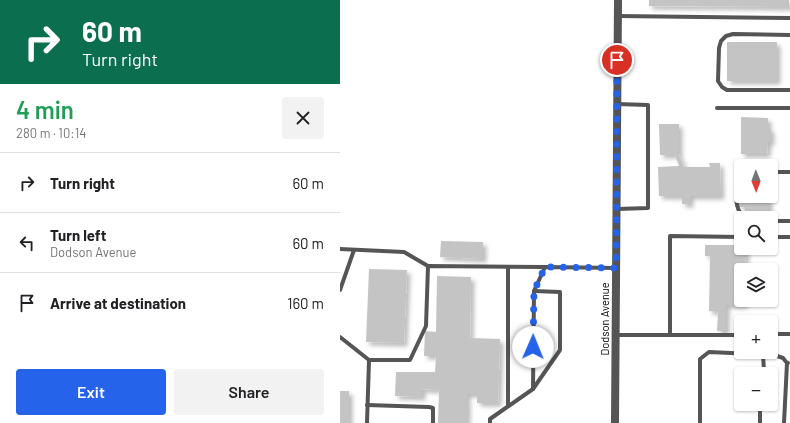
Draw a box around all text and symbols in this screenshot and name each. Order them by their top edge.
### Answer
text: 60 m [82,14,142,48]
icon: right [16,16,68,68]
pin [600,43,634,77]
text: Turn right [82,48,158,70]
icon: arrive [606,49,628,71]
text: 4 min [16,95,74,124]
button: close [282,97,324,139]
text: 280 m · 10:14 [16,125,86,141]
north arrow [734,159,778,203]
map controls [734,159,778,411]
icon: right [16,172,38,194]
text: Turn right [50,174,115,192]
text: 60 m [292,174,324,192]
button: search [734,211,778,255]
text: Turn left [50,226,106,244]
icon: left [16,232,38,254]
text: 60 m [292,234,324,252]
text: Dodson Avenue [50,244,136,260]
button: layers [734,263,778,307]
street label: Dodson Avenue [598,282,611,356]
icon: arrive [16,292,38,314]
text: Arrive at destination [50,294,186,312]
text: 160 m [287,294,324,312]
button: + [734,315,778,359]
position arrow [512,326,554,368]
button: − [734,367,778,411]
button: Exit [16,369,166,415]
button: Share [174,369,324,415]

